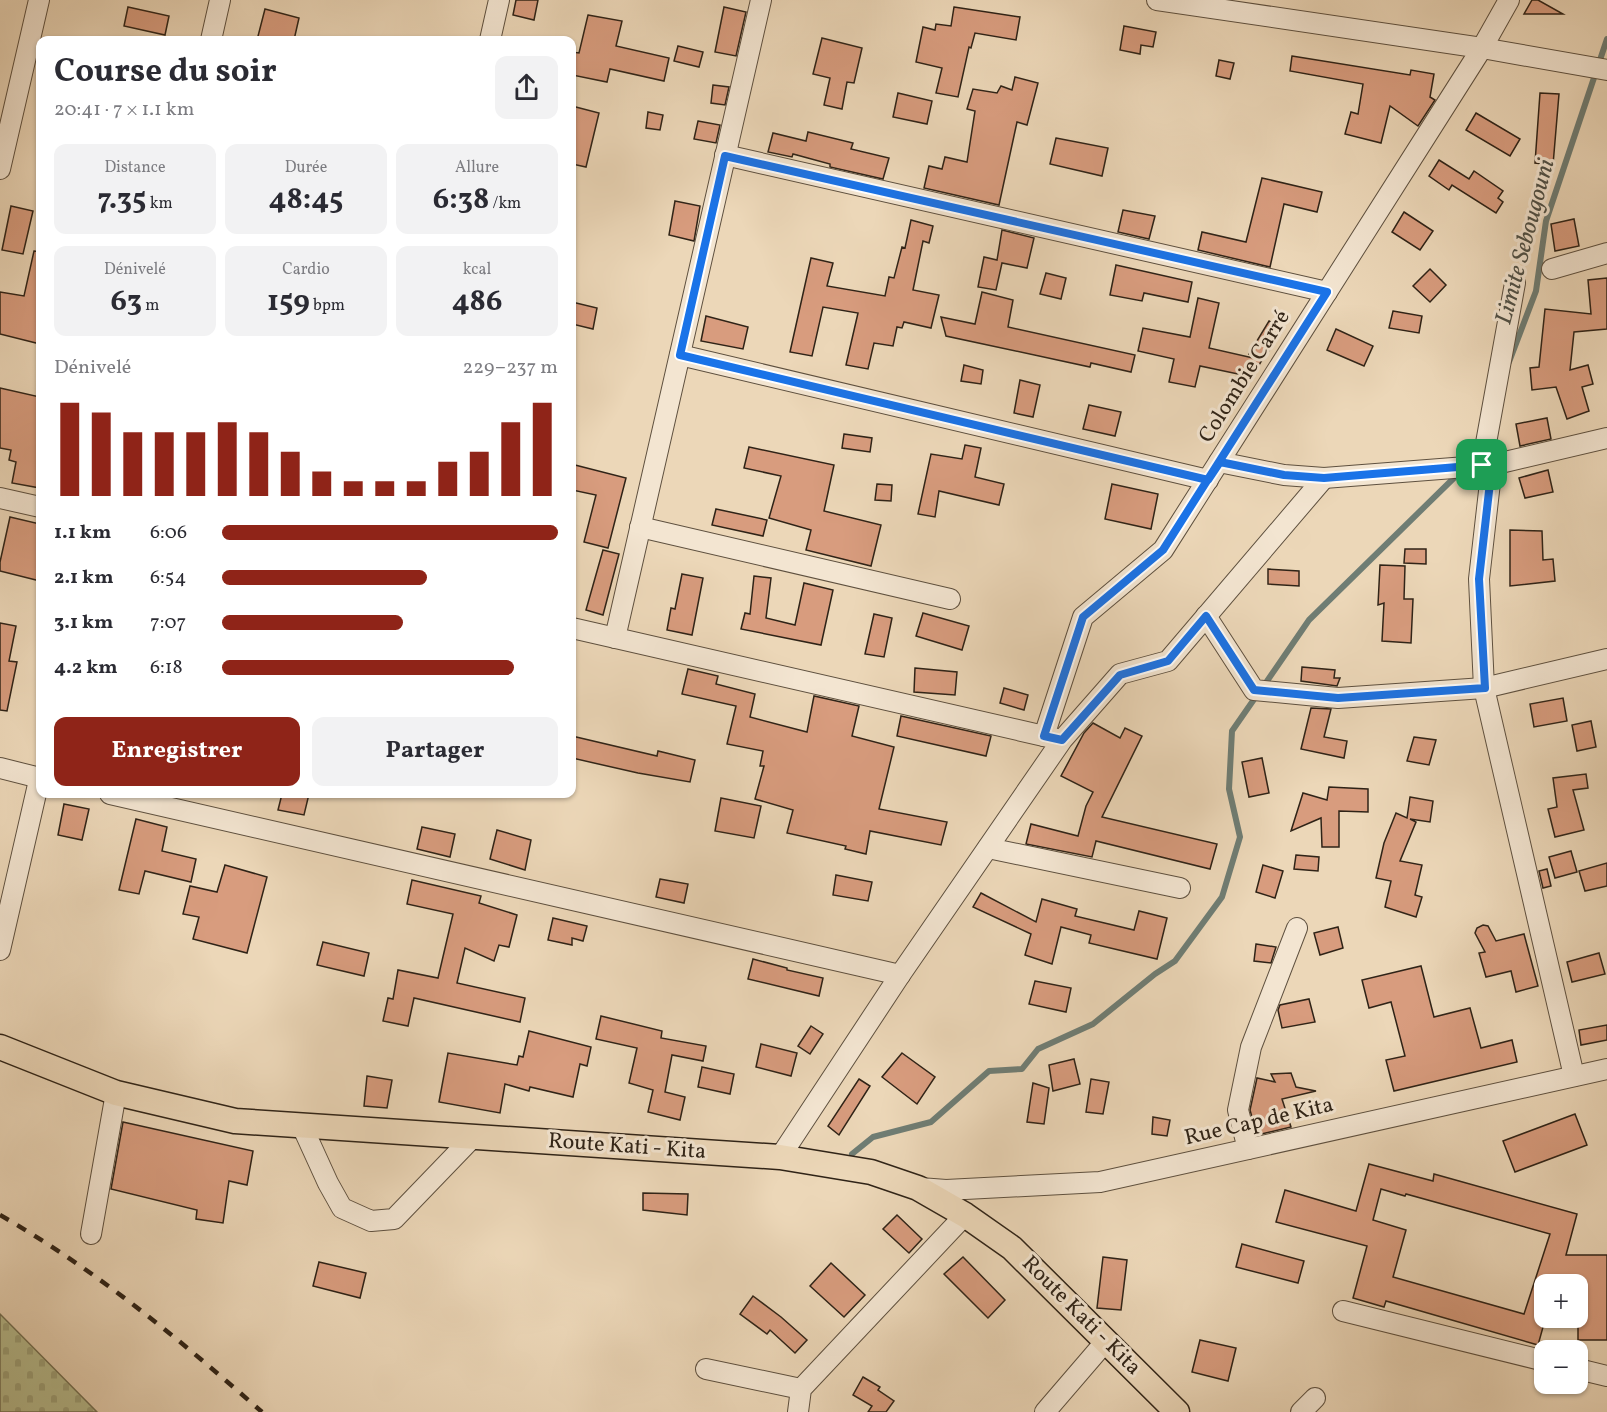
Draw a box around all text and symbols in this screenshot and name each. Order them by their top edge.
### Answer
text: Course du soir [54,50,277,96]
button: share [495,56,558,119]
text: 20:41 · 7 × 1.1 km [54,96,194,124]
water label: Limite Sebougouni [1488,155,1565,328]
text: Distance [104,157,166,179]
text: Durée [285,157,327,179]
text: Allure [455,157,499,179]
text: 7.35 [97,179,146,221]
text: 48:45 [269,179,343,221]
text: 6:38 [433,179,489,221]
text: km [146,193,173,215]
text: /km [489,193,521,215]
text: Dénivelé [104,259,166,281]
text: Cardio [282,259,330,281]
text: kcal [463,259,491,281]
text: 63 [111,281,142,323]
text: 159 [267,281,310,323]
text: 486 [452,281,502,323]
text: m [142,295,159,317]
text: bpm [310,295,345,317]
street label: Colombie Carré [1192,305,1298,449]
text: Dénivelé [54,354,131,382]
text: 229–237 m [463,354,558,382]
pin [1456,439,1507,490]
icon: arrive [1465,448,1498,481]
text: 1.1 km [54,519,111,547]
text: 6:06 [150,519,187,547]
text: 2.1 km [54,564,114,592]
text: 6:54 [150,564,186,592]
text: 3.1 km [54,609,113,637]
text: 7:07 [150,609,186,637]
text: 4.2 km [54,654,118,682]
text: 6:18 [150,654,183,682]
button: Enregistrer [54,717,300,786]
button: Partager [312,717,558,786]
street label: Rue Cap de Kita [1181,1090,1337,1154]
street label: Route Kati - Kita [547,1126,707,1168]
street label: Route Kati - Kita [1014,1249,1148,1383]
map controls [1534,1274,1588,1394]
button: + [1534,1274,1588,1328]
button: − [1534,1340,1588,1394]

